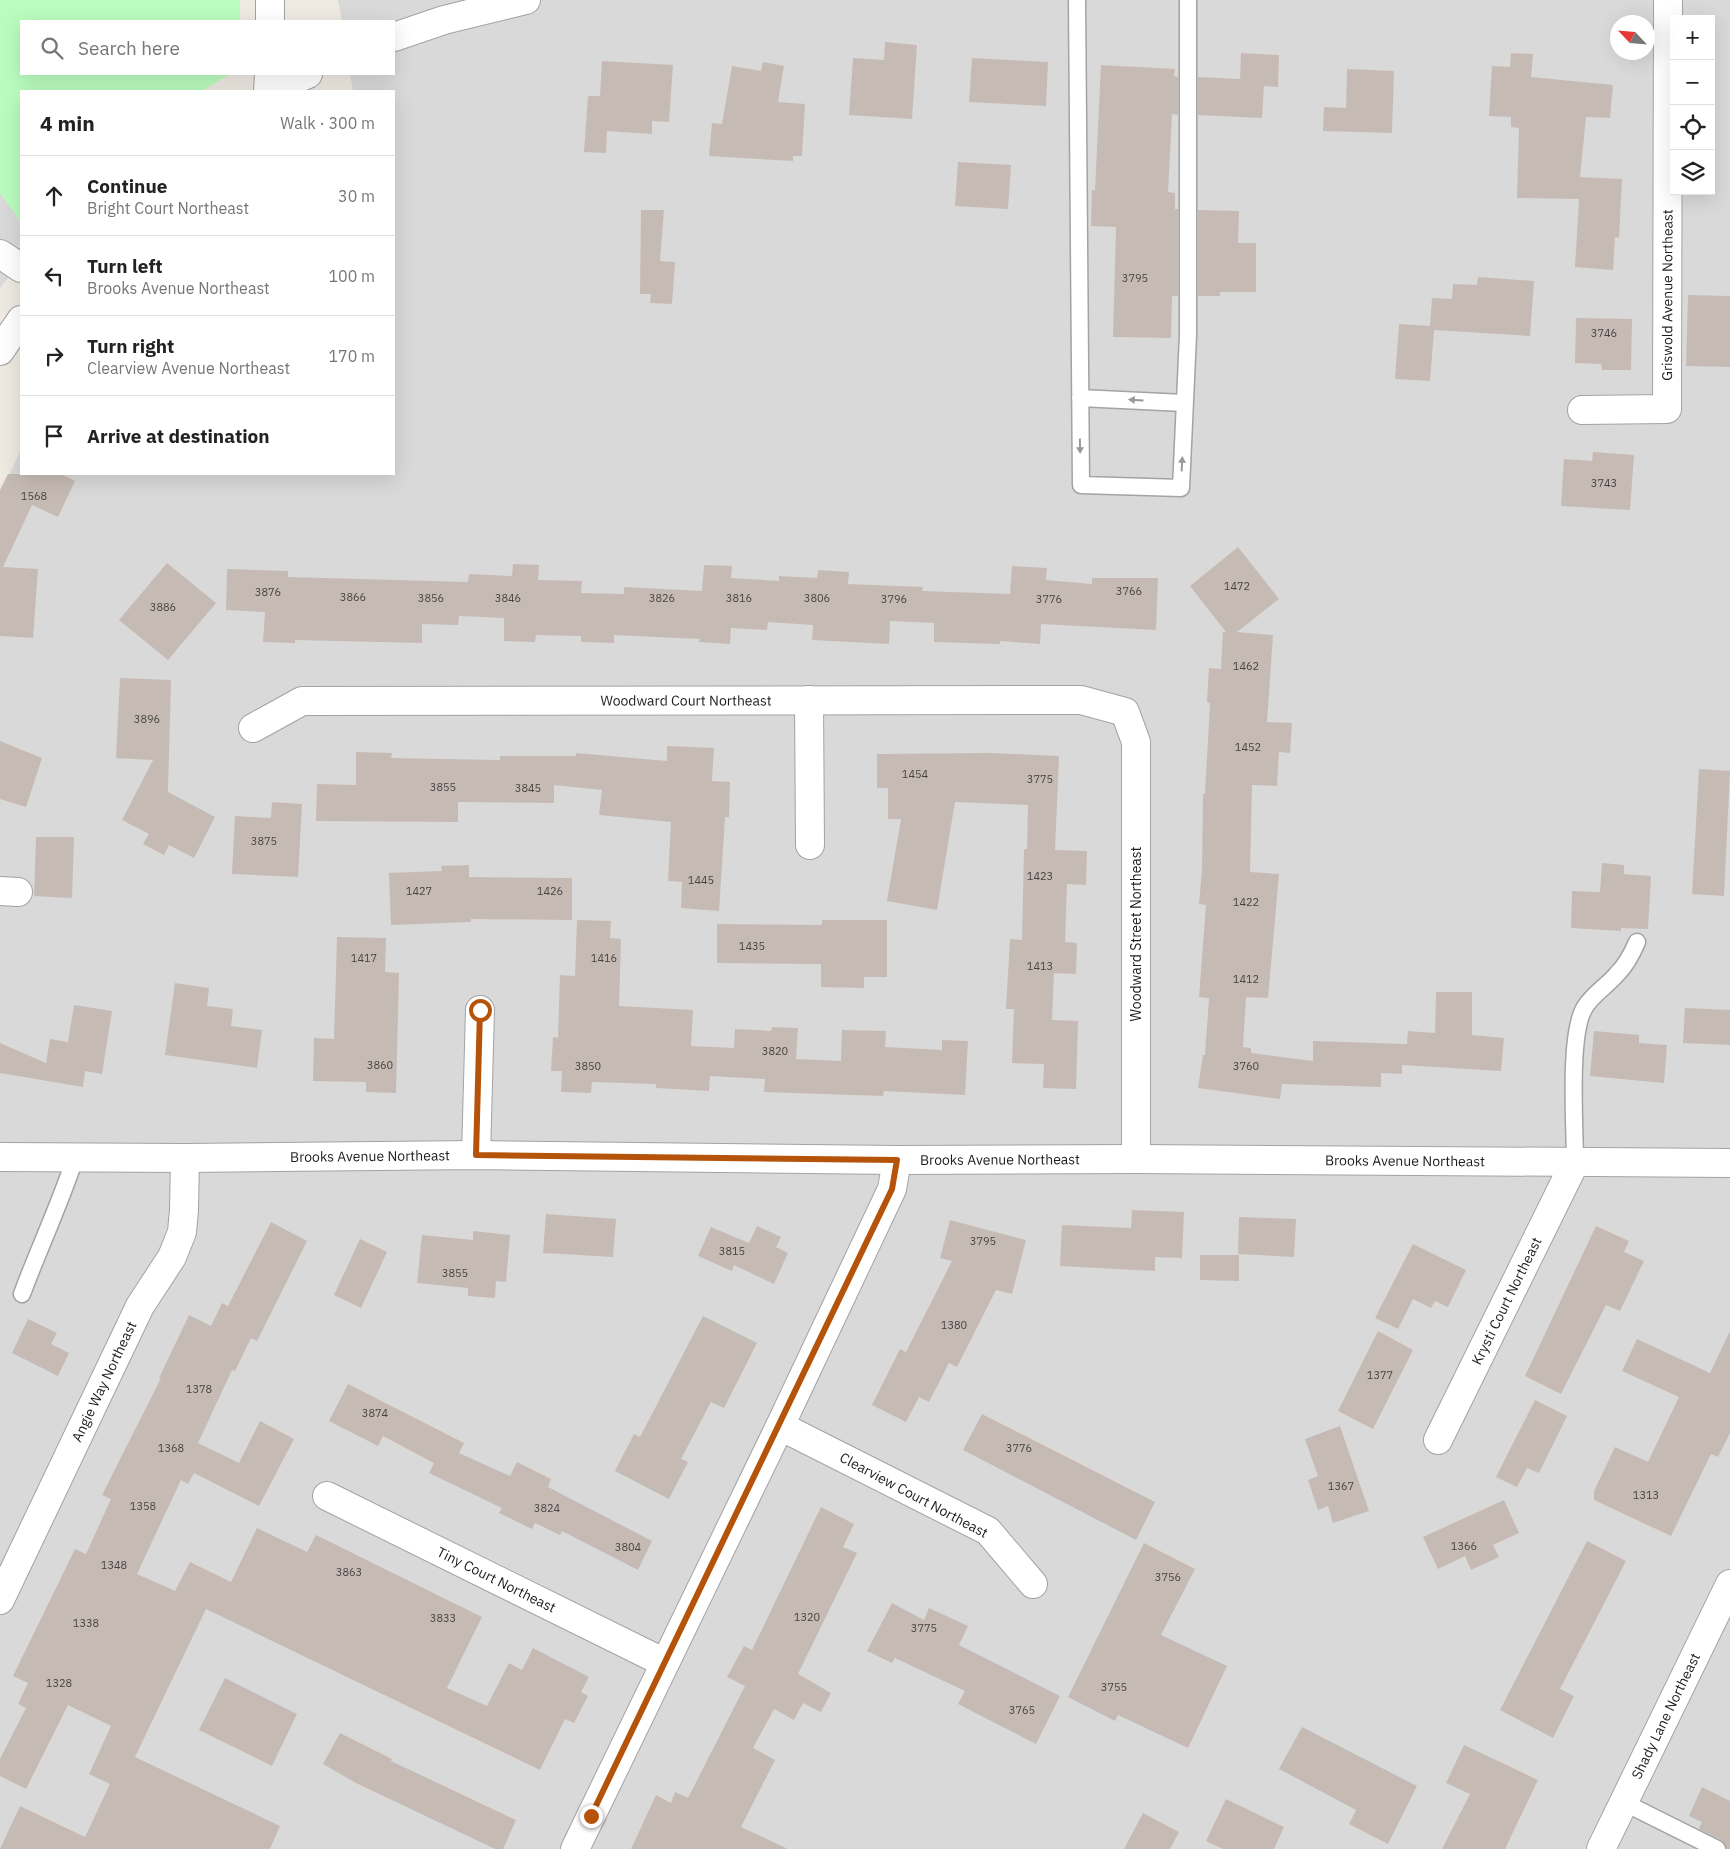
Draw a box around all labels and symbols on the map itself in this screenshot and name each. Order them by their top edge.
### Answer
north arrow [1610,15,1655,60]
street label: Griswold Avenue Northeast [1658,209,1676,381]
house number: 3795 [1122,271,1148,285]
house number: 3746 [1591,326,1617,340]
one-way arrow [1128,396,1144,404]
one-way arrow [1077,439,1085,455]
one-way arrow [1178,455,1186,471]
house number: 3743 [1591,476,1617,490]
house number: 1568 [21,489,47,503]
house number: 1472 [1224,579,1250,593]
house number: 3766 [1116,584,1142,598]
house number: 3876 [255,585,281,599]
house number: 3866 [340,590,366,604]
house number: 3856 [418,591,444,605]
house number: 3846 [495,591,521,605]
house number: 3826 [649,591,675,605]
house number: 3816 [726,591,752,605]
house number: 3806 [804,591,830,605]
house number: 3796 [881,592,907,606]
house number: 3776 [1036,592,1062,606]
house number: 3886 [150,600,176,614]
house number: 1462 [1233,659,1259,673]
street label: Woodward Court Northeast [600,691,772,710]
house number: 3896 [134,712,160,726]
house number: 1452 [1235,740,1261,754]
house number: 1454 [902,767,929,781]
house number: 3775 [1027,772,1053,786]
house number: 3855 [430,780,456,794]
house number: 3845 [515,781,541,795]
house number: 3875 [251,834,277,848]
street label: Woodward Street Northeast [1127,846,1145,1021]
house number: 1423 [1027,869,1053,883]
house number: 1445 [688,873,714,887]
house number: 1427 [406,884,432,898]
house number: 1426 [537,884,563,898]
house number: 1422 [1233,895,1259,909]
house number: 1435 [739,939,765,953]
house number: 1417 [351,951,377,965]
house number: 1416 [591,951,617,965]
house number: 1413 [1027,959,1053,973]
house number: 1412 [1233,972,1259,986]
route start [469,999,492,1022]
house number: 3820 [762,1044,788,1058]
house number: 3860 [367,1058,393,1072]
house number: 3850 [575,1059,601,1073]
house number: 3760 [1233,1059,1259,1073]
street label: Brooks Avenue Northeast [290,1146,450,1166]
street label: Brooks Avenue Northeast [920,1150,1080,1169]
street label: Brooks Avenue Northeast [1325,1151,1485,1170]
house number: 3795 [970,1234,996,1248]
street label: Krysti Court Northeast [1467,1234,1546,1368]
house number: 3815 [719,1244,745,1258]
house number: 3855 [442,1266,468,1280]
street label: Angie Way Northeast [68,1318,140,1445]
house number: 1380 [941,1318,967,1332]
house number: 1377 [1367,1368,1393,1382]
house number: 1378 [186,1382,212,1396]
house number: 3874 [362,1406,389,1420]
house number: 1368 [158,1441,184,1455]
house number: 3776 [1006,1441,1032,1455]
street label: Clearview Court Northeast [837,1448,991,1542]
house number: 1367 [1328,1479,1354,1493]
house number: 1313 [1633,1488,1659,1502]
house number: 1358 [130,1499,156,1513]
house number: 3824 [534,1501,561,1515]
house number: 1366 [1451,1539,1477,1553]
house number: 3804 [615,1540,642,1554]
street label: Tiny Court Northeast [434,1543,559,1617]
house number: 1348 [101,1558,127,1572]
house number: 3863 [336,1565,362,1579]
house number: 3756 [1155,1570,1181,1584]
house number: 1320 [794,1610,820,1624]
house number: 3833 [430,1611,456,1625]
house number: 1338 [73,1616,99,1630]
house number: 3775 [911,1621,937,1635]
street label: Shady Lane Northeast [1627,1650,1704,1782]
house number: 1328 [46,1676,72,1690]
house number: 3755 [1101,1680,1127,1694]
house number: 3765 [1009,1703,1035,1717]
route end [580,1805,603,1828]

